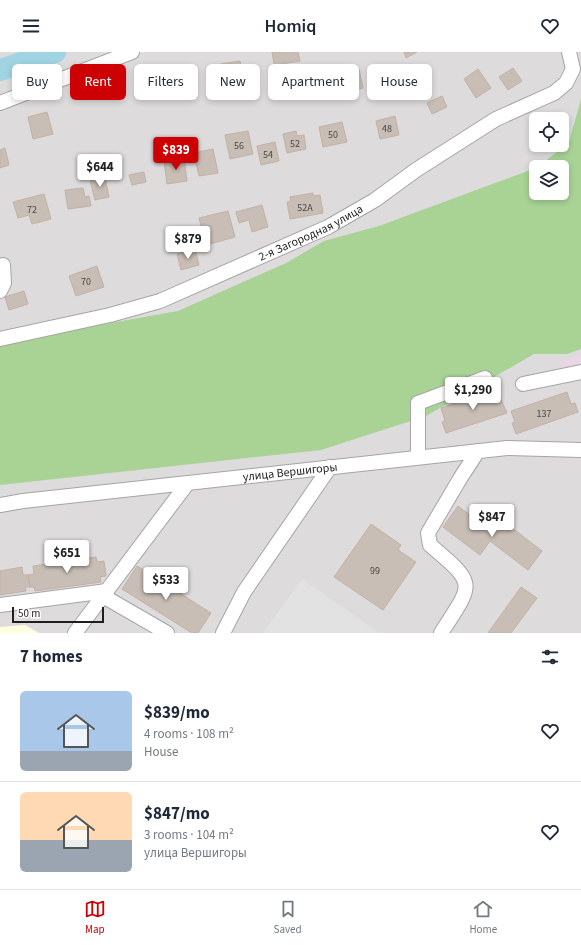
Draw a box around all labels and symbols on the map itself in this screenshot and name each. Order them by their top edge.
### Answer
house number: 48 [382,122,392,136]
house number: 50 [328,128,338,142]
pin: $839 [152,137,200,171]
house number: 52 [290,137,300,151]
house number: 56 [234,139,244,153]
house number: 54 [263,148,273,162]
pin: $644 [76,154,124,188]
street label: 2-я Загородная улица [256,201,366,266]
house number: 52А [297,201,313,215]
house number: 72 [27,203,37,217]
pin: $879 [164,226,212,260]
house number: 70 [81,275,91,289]
pin: $1,290 [440,377,506,411]
house number: 137 [537,407,551,421]
street label: улица Вершигоры [242,459,338,486]
pin: $847 [468,504,516,538]
pin: $651 [43,540,91,574]
house number: 99 [370,564,380,578]
pin: $533 [142,567,190,601]
scale bar [12,605,104,624]

